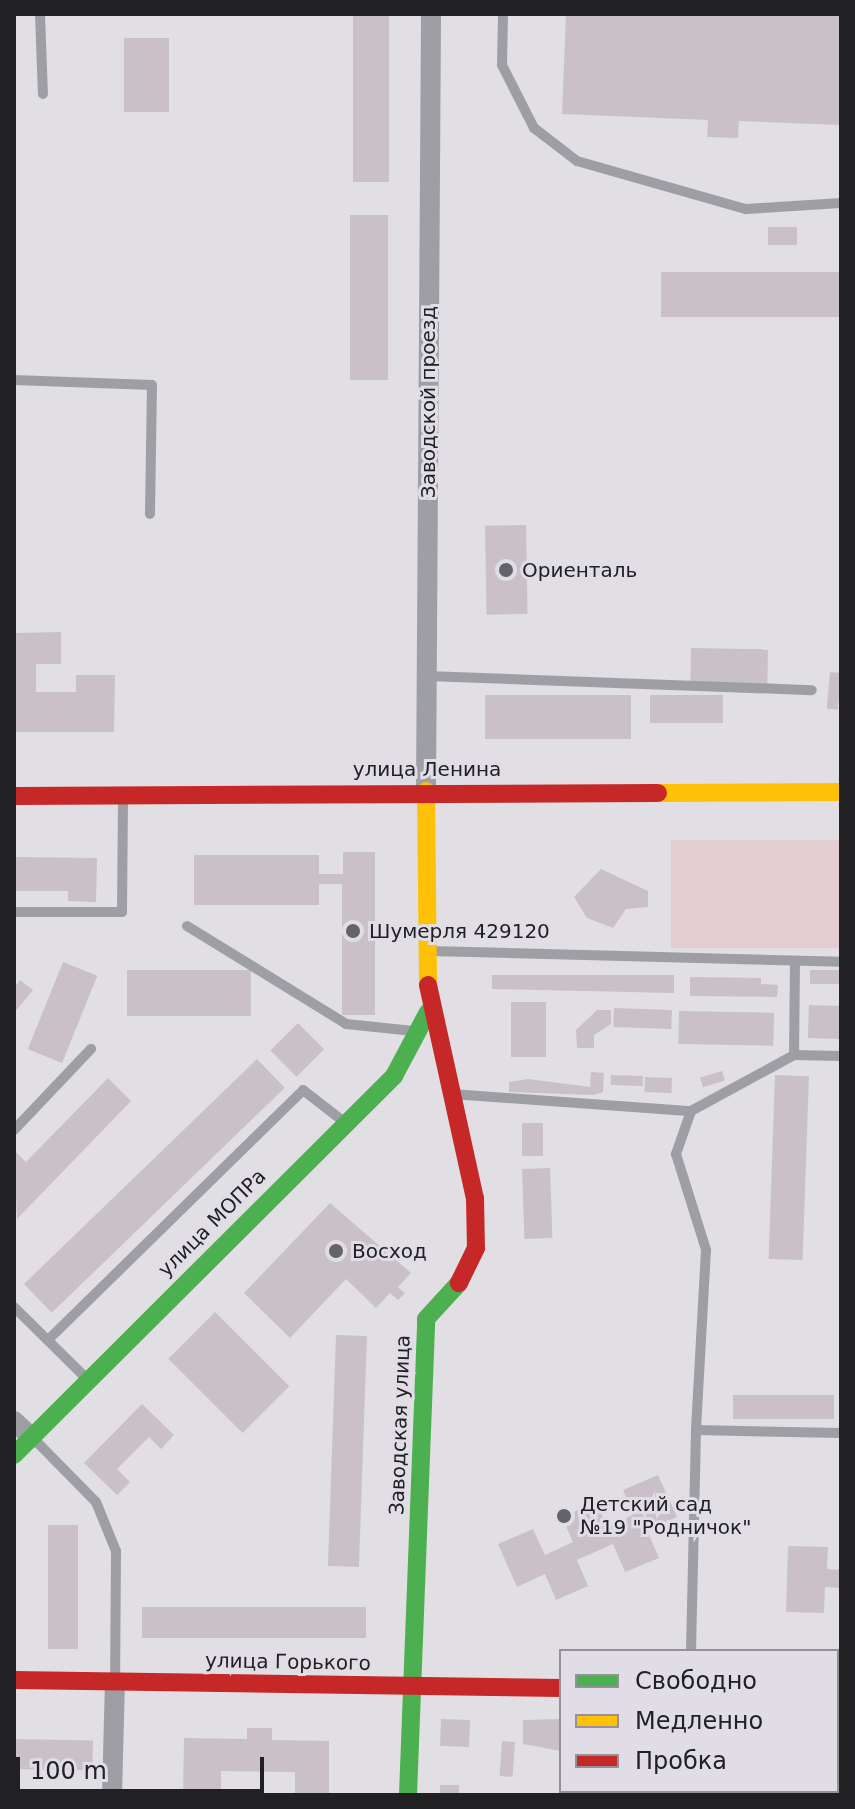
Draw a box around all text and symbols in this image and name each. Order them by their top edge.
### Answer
street label: Заводской проезд [416,306,440,498]
place label: Ориенталь [522,558,637,582]
marker: Ориенталь [497,561,515,579]
street label: улица Ленина [353,757,501,781]
place label: Шумерля 429120 [369,919,550,943]
marker: Шумерля 429120 [344,922,362,940]
street label: улица МОПРа [153,1164,271,1282]
place label: Восход [352,1239,427,1263]
marker: Восход [327,1242,345,1260]
street label: Заводская улица [385,1335,415,1515]
place label: Детский сад №19 "Родничок" [580,1492,751,1539]
marker: Детский сад №19 "Родничок" [555,1507,573,1525]
street label: улица Горького [205,1649,371,1675]
legend [559,1649,839,1793]
text: Свободно [635,1667,757,1695]
text: Медленно [635,1707,763,1735]
scale bar [20,1741,268,1791]
text: Пробка [635,1747,727,1775]
text: 100 m [30,1757,107,1785]

